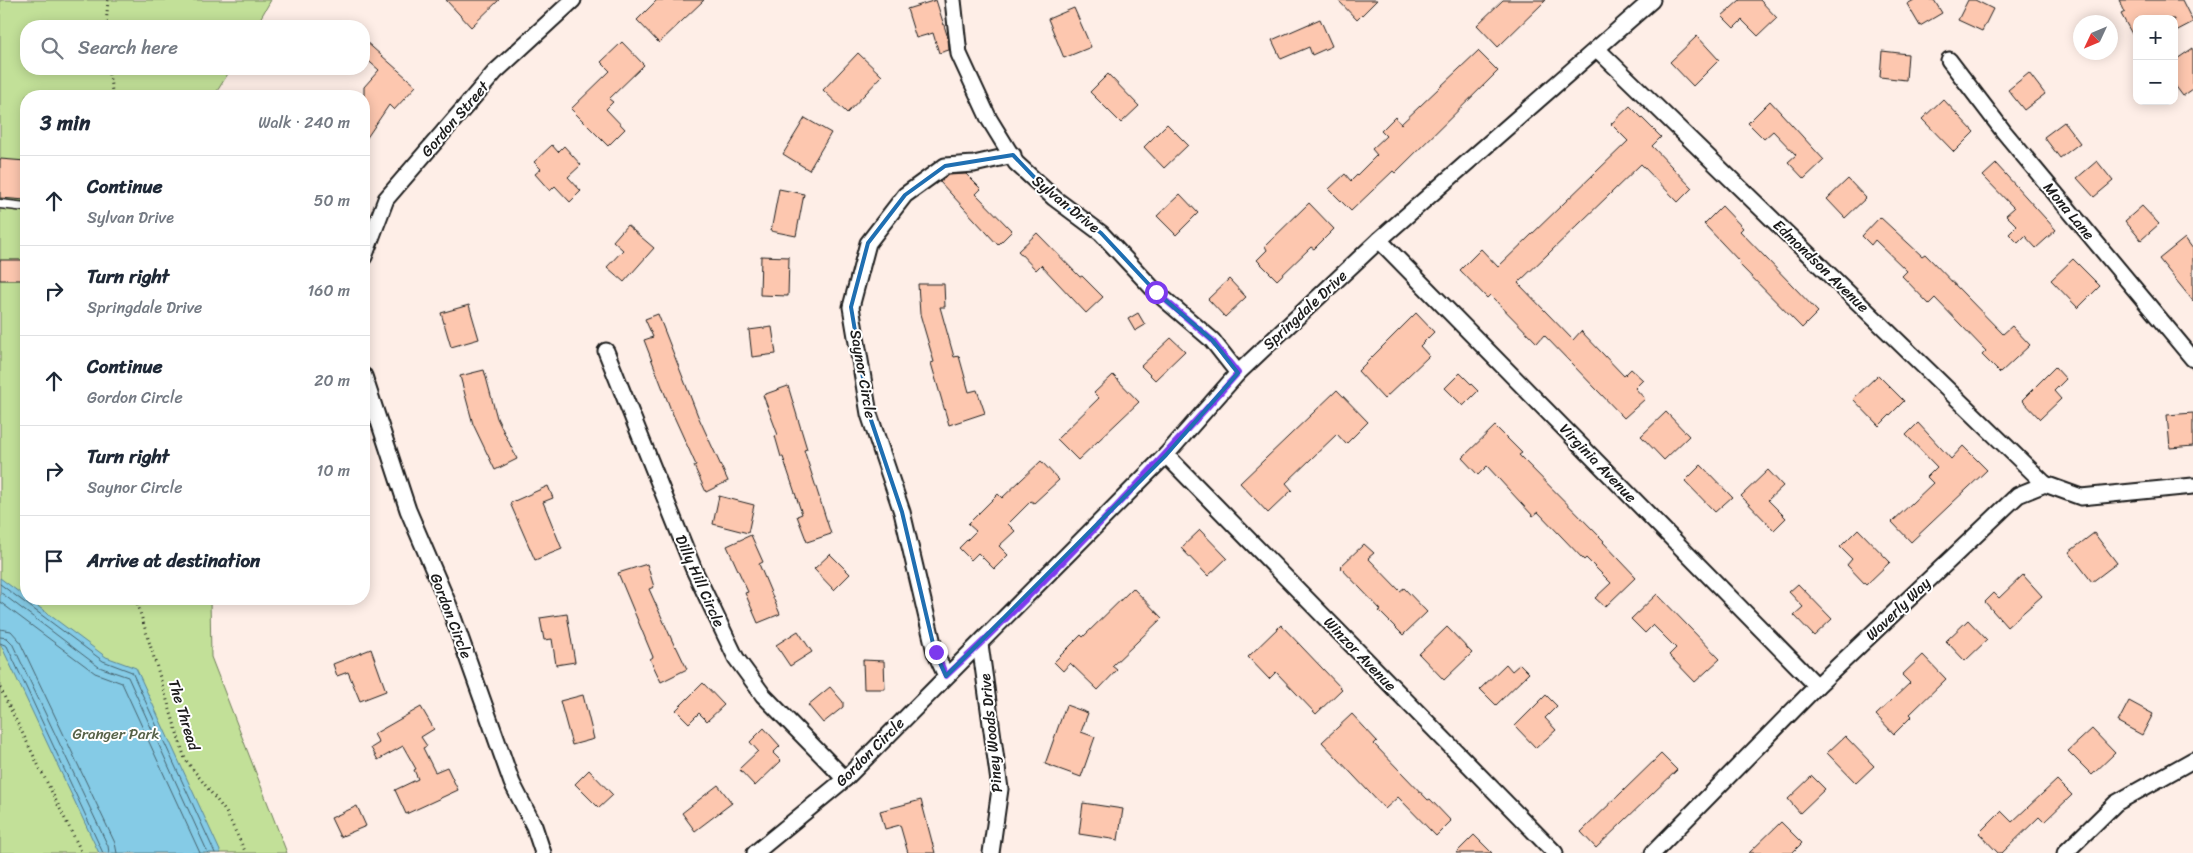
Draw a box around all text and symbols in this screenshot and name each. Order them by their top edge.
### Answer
north arrow [2073,15,2118,60]
map controls [2133,15,2178,105]
button: + [2133,15,2178,60]
search box [20,20,370,75]
text: Search here [78,31,178,64]
icon: search [38,34,66,62]
button: − [2133,60,2178,105]
street label: Gordon Street [414,74,496,163]
text: 3 min [40,104,90,142]
text: Walk · 240 m [258,108,350,137]
street label: Sylvan Drive [1026,168,1106,240]
text: Continue [87,170,163,203]
street label: Mona Lane [2037,176,2102,246]
text: 50 m [314,186,350,215]
icon: ahead [40,187,68,215]
text: Sylvan Drive [87,203,174,232]
street label: Edmondson Avenue [1767,213,1876,319]
text: Turn right [87,260,169,293]
street label: Springdale Drive [1257,263,1354,356]
text: 160 m [307,276,350,305]
icon: right [40,277,68,305]
route start [1145,281,1168,304]
text: Springdale Drive [87,293,202,322]
street label: Saynor Circle [842,328,884,421]
text: Continue [87,350,163,383]
text: 20 m [314,366,350,395]
icon: ahead [40,367,68,395]
text: Gordon Circle [87,383,183,412]
street label: Virginia Avenue [1553,417,1643,509]
text: Turn right [87,440,169,473]
text: 10 m [317,456,350,485]
icon: right [40,457,68,485]
text: Saynor Circle [87,473,183,502]
street label: Dilly Hill Circle [668,530,732,632]
text: Arrive at destination [87,544,260,577]
icon: arrive [40,547,68,575]
street label: Gordon Circle [423,569,479,663]
street label: Waverly Way [1859,571,1937,647]
street label: Winzor Avenue [1317,610,1403,698]
route end [925,641,948,664]
street label: Piney Woods Drive [972,672,1010,794]
street label: The Thread [161,676,207,755]
street label: Gordon Circle [829,711,911,793]
park label: Granger Park [72,721,160,747]

